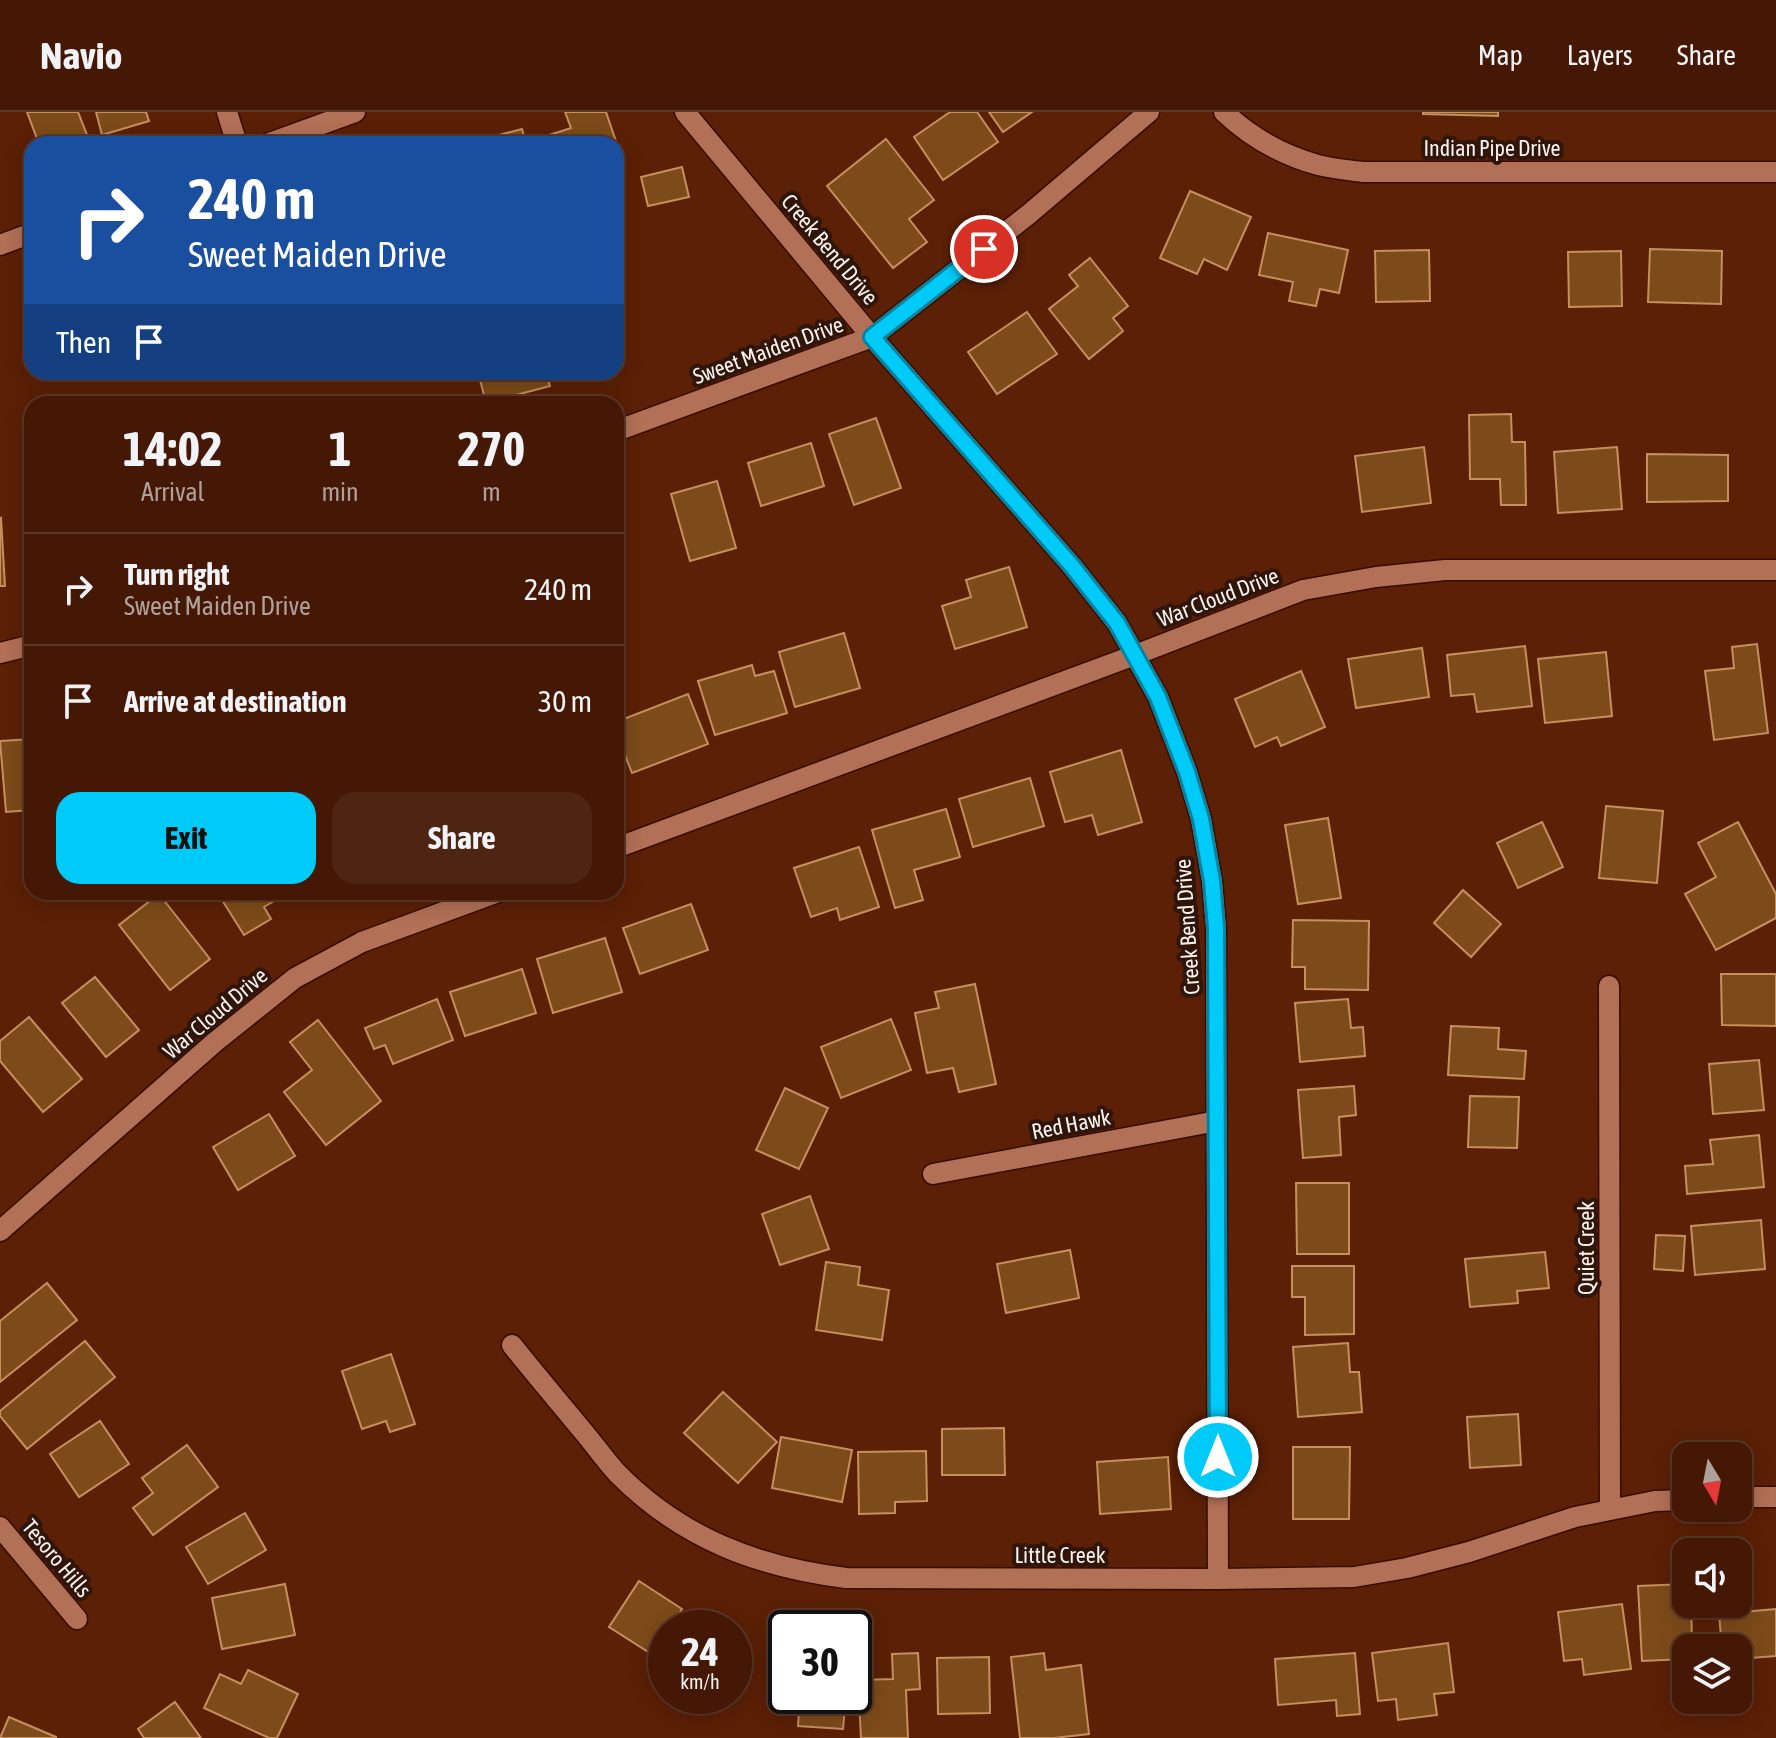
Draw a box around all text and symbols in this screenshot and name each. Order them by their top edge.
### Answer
text: Navio [40,34,122,77]
text: Map [1478,39,1523,71]
text: Layers [1567,39,1633,71]
text: Share [1677,39,1736,71]
street label: Indian Pipe Drive [1423,135,1561,161]
text: 240 m [188,167,315,231]
icon: right [56,168,160,272]
street label: Creek Bend Drive [776,188,884,310]
pin [950,215,1018,283]
icon: arrive [962,227,1006,271]
text: Sweet Maiden Drive [188,233,447,275]
street label: Sweet Maiden Drive [689,311,847,389]
icon: arrive [127,320,171,364]
text: Then [56,325,111,359]
text: 14:02 [123,421,223,476]
text: 1 [329,421,351,476]
text: 270 [458,421,525,476]
text: Arrival [141,477,204,507]
text: min [321,477,359,507]
text: m [482,477,501,507]
text: Turn right [124,557,230,591]
street label: War Cloud Drive [1154,562,1282,632]
icon: right [56,567,100,611]
text: 240 m [524,572,592,606]
text: Sweet Maiden Drive [124,591,311,621]
icon: arrive [56,679,100,723]
text: Arrive at destination [124,684,346,718]
text: 30 m [538,684,592,718]
button: Exit [56,792,316,884]
button: Share [332,792,592,884]
street label: Creek Bend Drive [1169,858,1205,996]
street label: War Cloud Drive [158,962,272,1064]
street label: Red Hawk [1029,1104,1113,1144]
street label: Quiet Creek [1573,1201,1599,1295]
position arrow [1176,1415,1260,1499]
north arrow [1672,1442,1752,1522]
map controls [1672,1442,1752,1714]
street label: Tesoro Hills [17,1514,97,1602]
button: sound [1672,1538,1752,1618]
street label: Little Creek [1015,1542,1106,1568]
speed limit sign: 30 [768,1610,872,1714]
text: 24 [681,1629,719,1674]
button: layers [1672,1634,1752,1714]
text: km/h [680,1670,720,1693]

